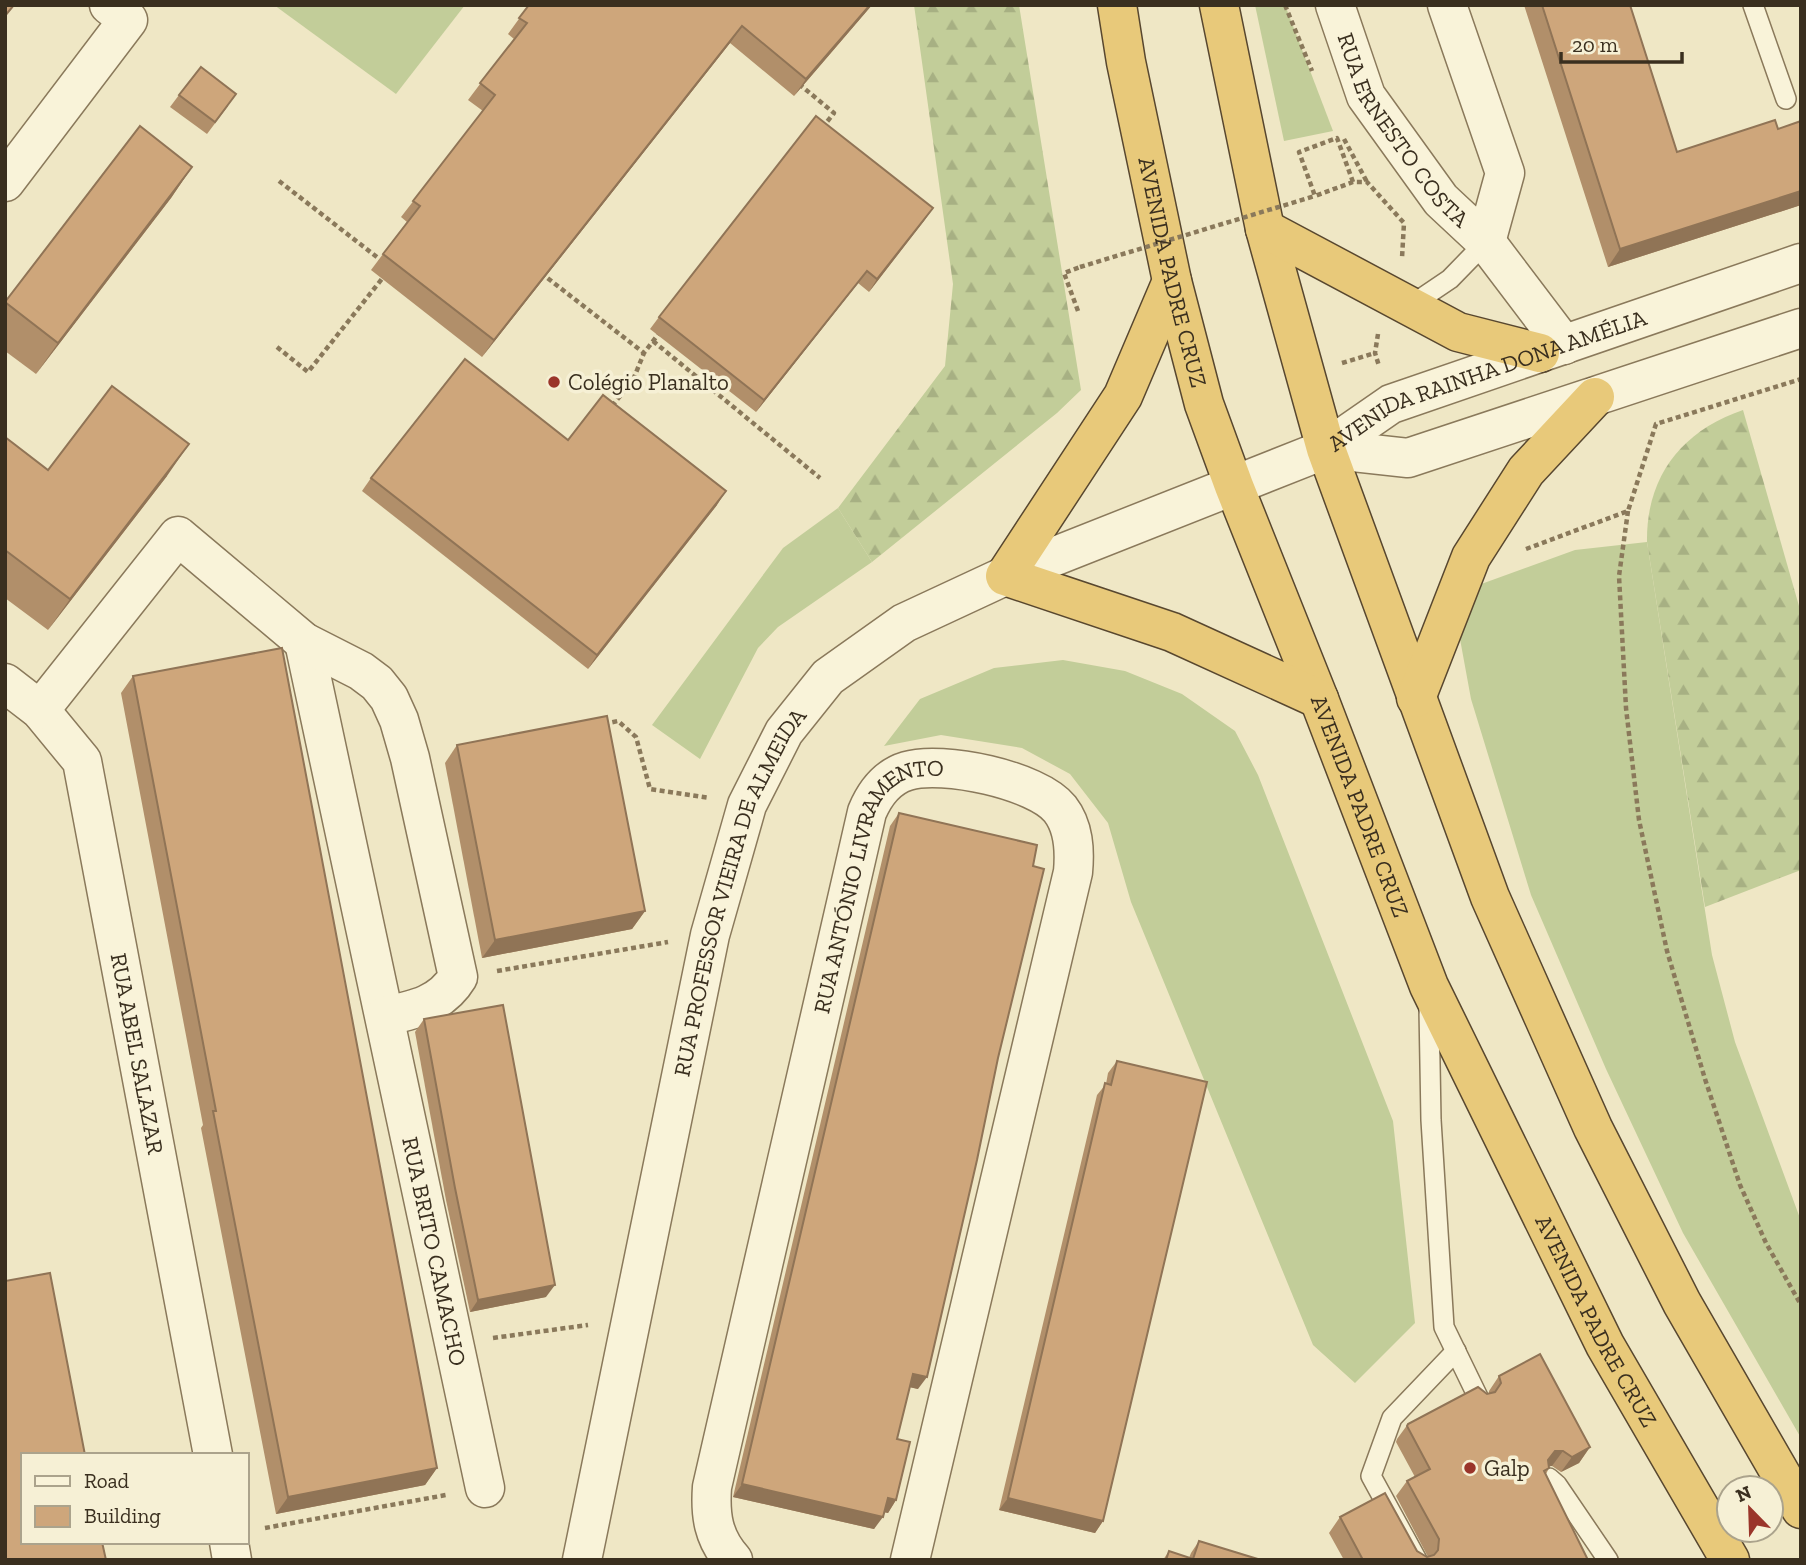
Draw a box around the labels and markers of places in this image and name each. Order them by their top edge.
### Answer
place label: Colégio Planalto [568,368,729,396]
marker: Colégio Planalto [546,374,562,390]
place label: Galp [1484,1454,1530,1482]
marker: Galp [1462,1460,1478,1476]

